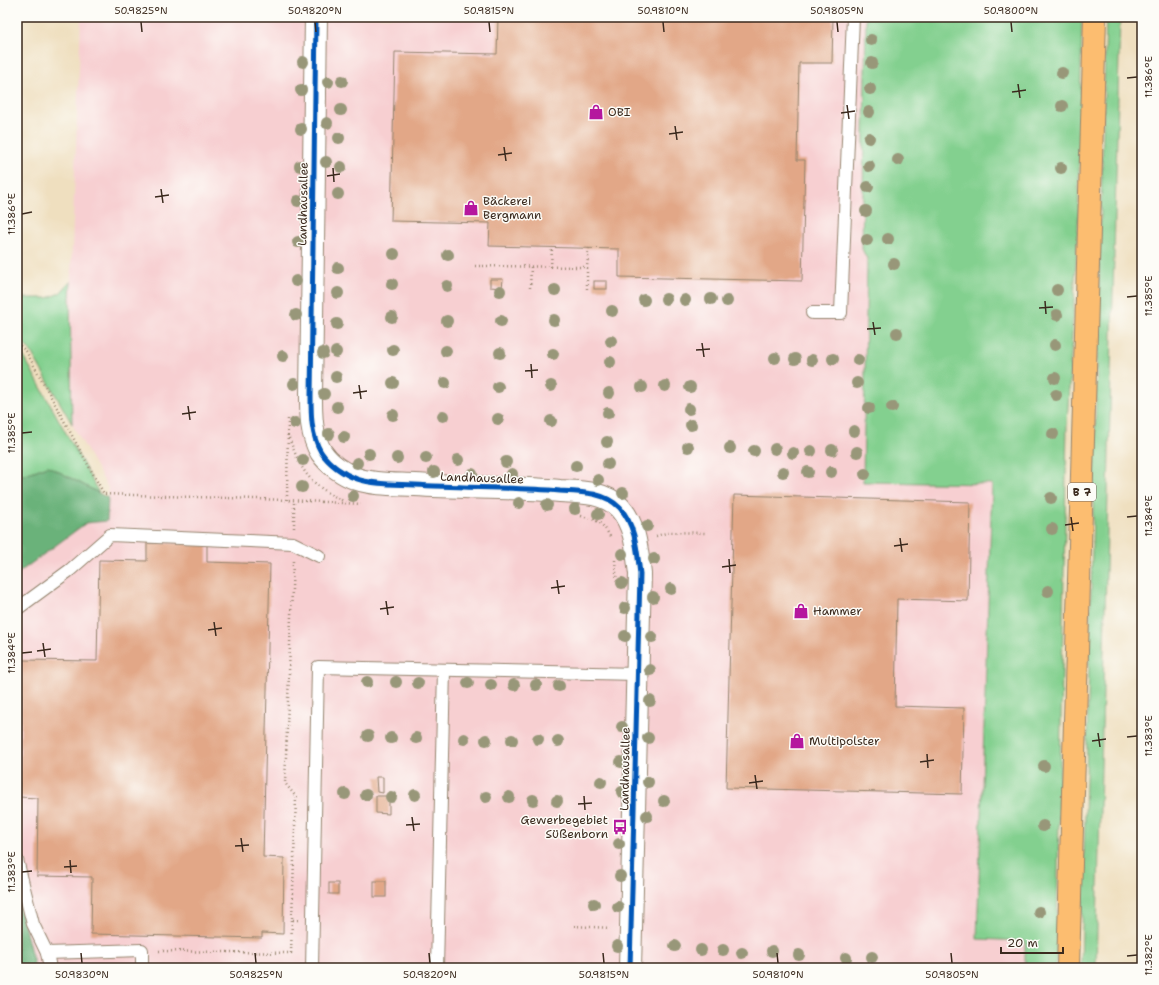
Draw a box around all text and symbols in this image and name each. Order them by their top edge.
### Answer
text: 50.9825°N [114,4,168,17]
text: 50.9820°N [288,4,342,17]
text: 50.9815°N [464,4,514,17]
text: 50.9810°N [637,4,689,17]
text: 50.9805°N [810,4,864,17]
text: 50.9800°N [984,4,1038,17]
text: 11.386°E [1142,56,1155,98]
shop icon: OBI [587,103,605,121]
place label: OBI [608,104,631,120]
street label: Landhausallee [294,162,312,246]
text: 11.386°E [5,193,18,235]
place label: Bäckerei Bergmann [483,193,541,223]
shop icon: Bäckerei Bergmann [462,199,480,217]
text: 11.385°E [1142,276,1155,316]
text: 11.385°E [5,413,18,453]
street label: Landhausallee [440,469,524,487]
road number: B 7 [1068,483,1096,501]
text: 11.384°E [1142,495,1155,537]
shop icon: Hammer [792,602,810,620]
place label: Hammer [813,603,862,619]
text: 11.384°E [5,632,18,674]
text: 11.383°E [1142,715,1155,757]
street label: Landhausallee [616,727,634,811]
shop icon: Multipolster [788,732,806,750]
place label: Multipolster [809,733,880,749]
place label: Gewerbegebiet Süßenborn [520,812,608,842]
bus stop icon: Gewerbegebiet Süßenborn [611,818,629,836]
text: 11.383°E [5,851,18,893]
scale bar [1001,929,1063,955]
text: 11.382°E [1142,934,1155,976]
text: 20 m [1007,935,1038,951]
text: 50.9830°N [55,968,109,981]
text: 50.9825°N [229,968,283,981]
text: 50.9820°N [403,968,457,981]
text: 50.9815°N [579,968,629,981]
text: 50.9810°N [752,968,804,981]
text: 50.9805°N [925,968,979,981]

